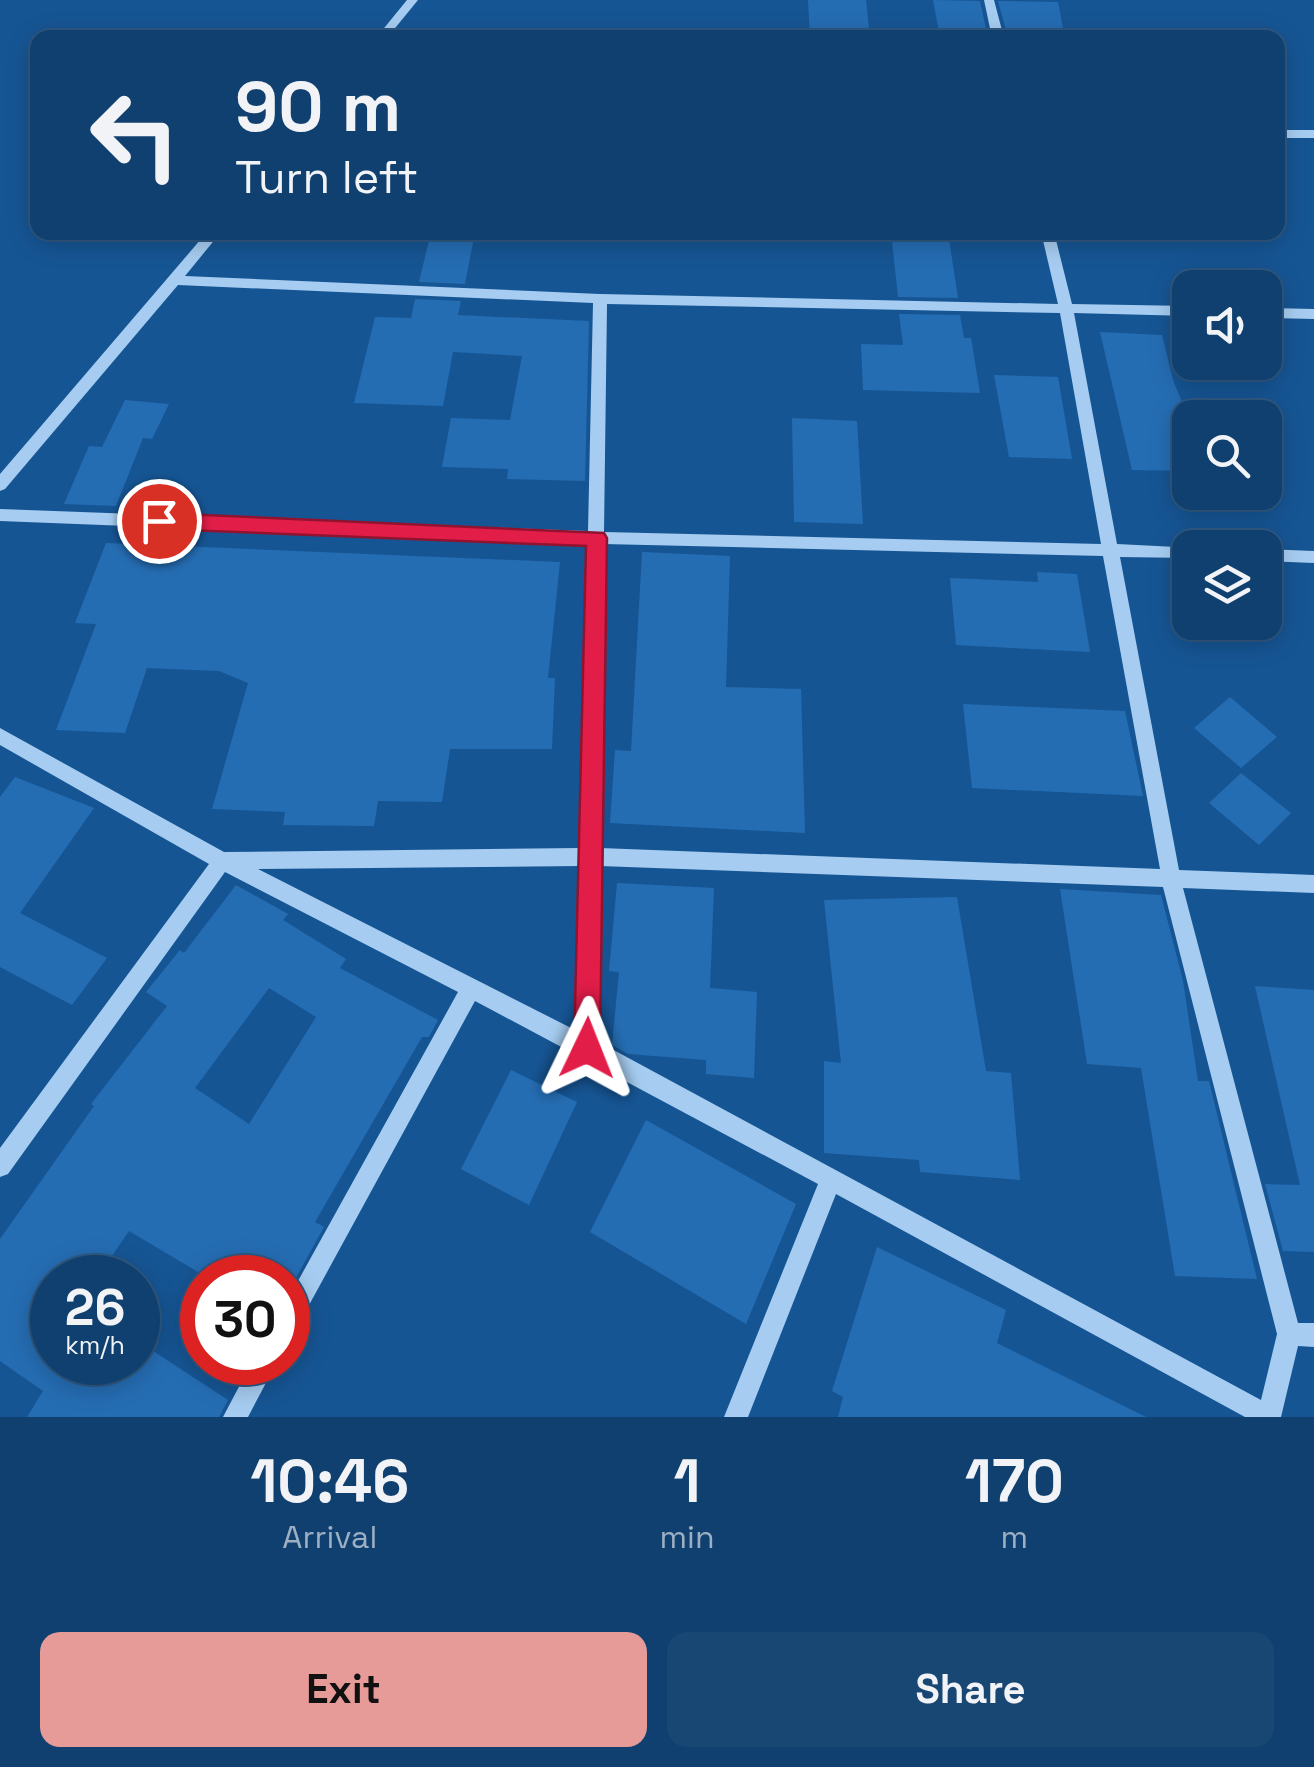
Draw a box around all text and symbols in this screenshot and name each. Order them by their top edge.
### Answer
text: 90 m [235,62,401,151]
icon: left [70,70,200,200]
text: Turn left [235,149,418,206]
map controls [1172,270,1282,640]
button: sound [1172,270,1282,380]
button: search [1172,400,1282,510]
pin [117,479,202,564]
icon: arrive [132,494,187,549]
button: layers [1172,530,1282,640]
position arrow [535,996,639,1100]
speed limit sign: 30 [180,1255,310,1385]
text: 26 [65,1276,125,1340]
text: km/h [65,1329,125,1361]
text: 10:46 [250,1443,409,1520]
text: 1 [673,1443,701,1520]
text: 170 [965,1443,1064,1520]
text: Arrival [282,1517,377,1557]
text: min [660,1517,715,1557]
text: m [1001,1517,1028,1557]
button: Exit [40,1632,647,1747]
button: Share [667,1632,1274,1747]

